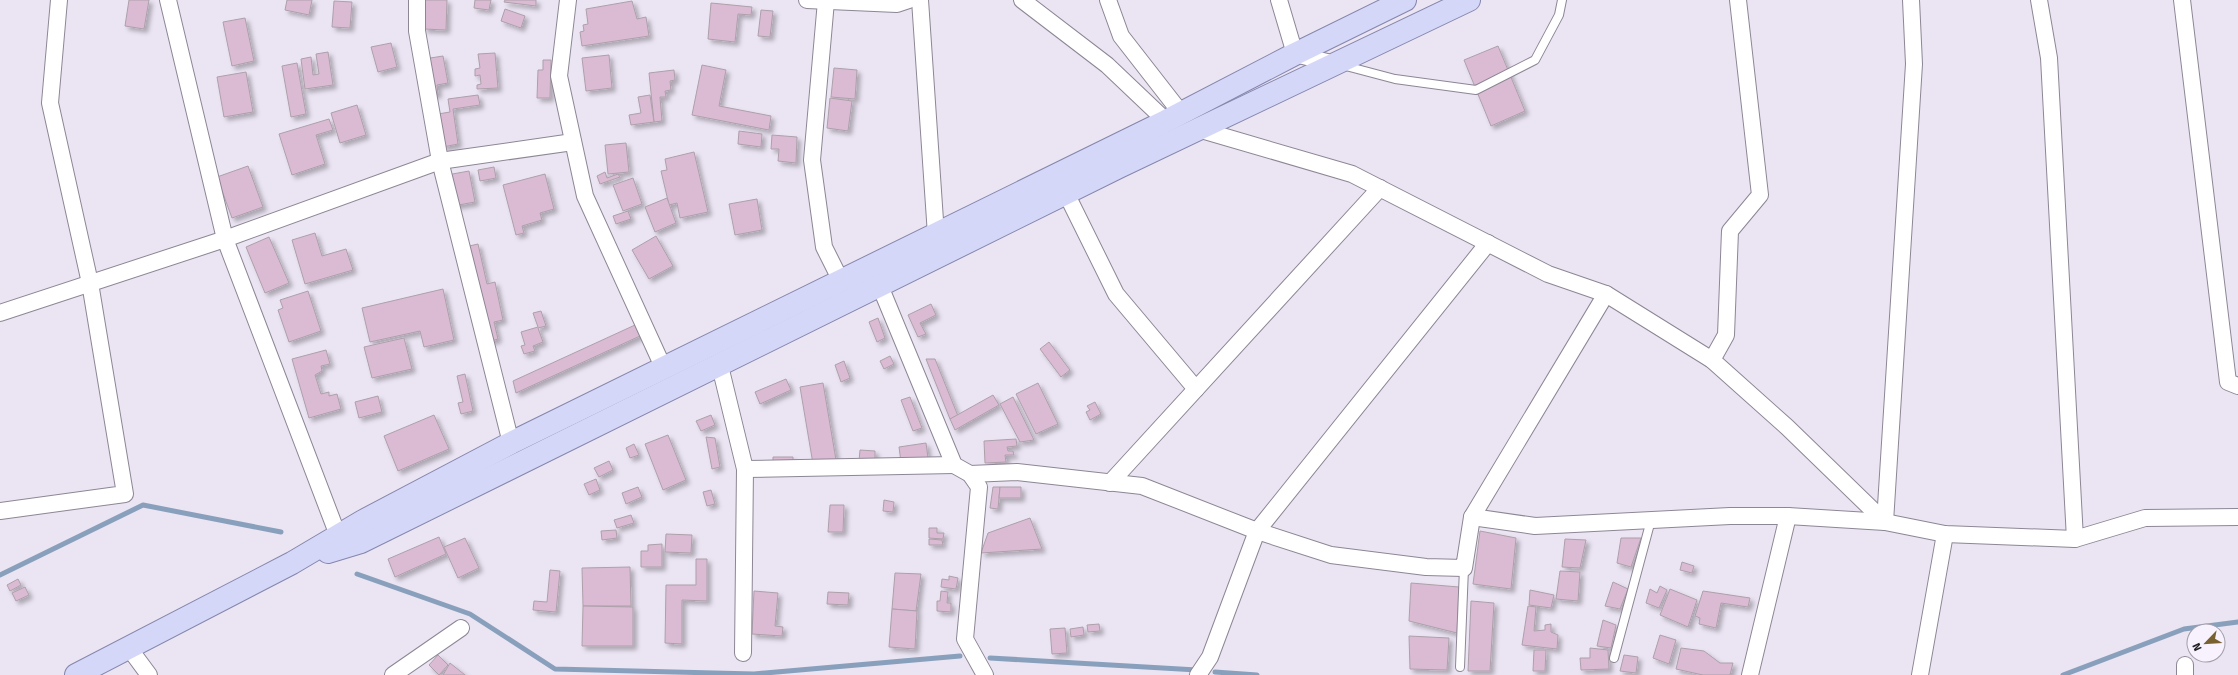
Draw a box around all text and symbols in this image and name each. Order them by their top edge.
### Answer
north arrow [2186,623,2226,663]
text: N [2190,641,2205,653]

